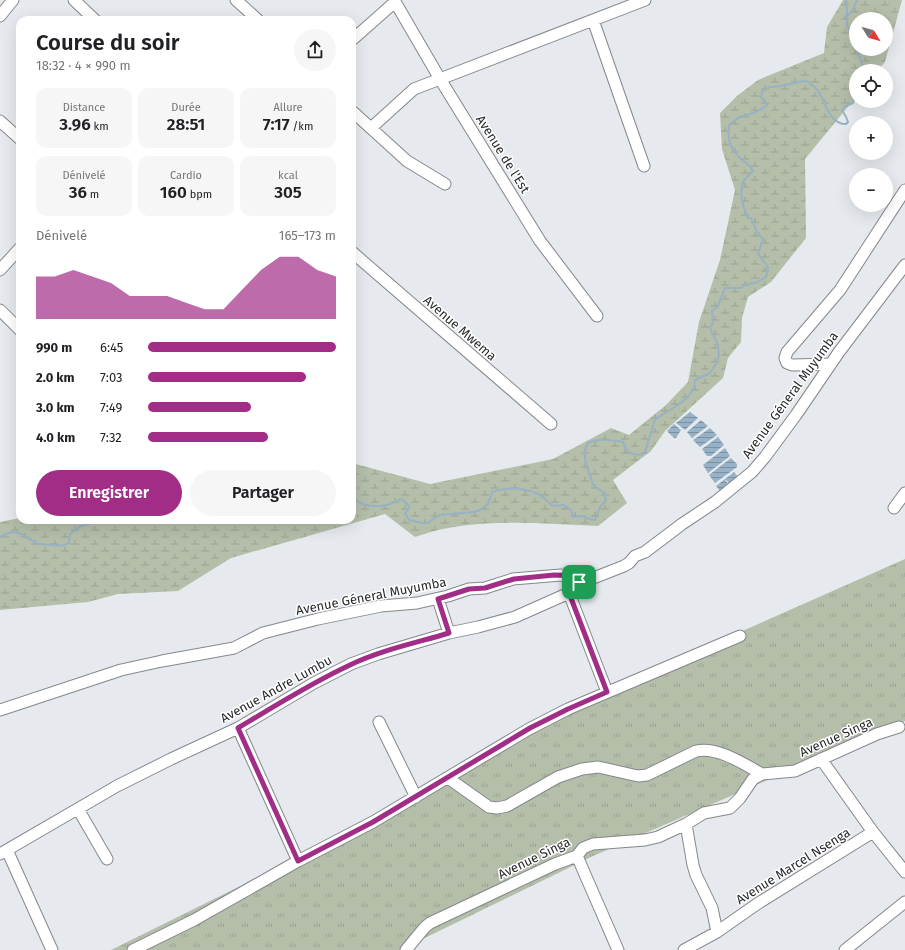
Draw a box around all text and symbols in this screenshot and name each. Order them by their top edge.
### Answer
north arrow [849,12,893,56]
map controls [849,12,893,212]
text: Course du soir [36,29,180,56]
button: share [294,29,336,71]
text: 18:32 · 4 × 990 m [36,58,131,73]
button: locate [849,64,893,108]
text: Distance [63,101,105,114]
text: Durée [171,101,201,114]
text: Allure [273,101,303,114]
street label: Avenue de l'Est [473,112,533,196]
text: 3.96 [59,114,91,135]
text: 28:51 [167,114,205,135]
text: 7:17 [263,114,290,135]
button: + [849,116,893,160]
text: km [91,120,109,133]
text: /km [290,120,313,133]
button: − [849,168,893,212]
text: Dénivelé [62,169,106,182]
text: Cardio [170,169,202,182]
text: kcal [278,169,298,182]
text: 36 [69,182,87,203]
text: 160 [160,182,187,203]
text: 305 [274,182,302,203]
text: m [87,188,99,201]
text: bpm [187,188,212,201]
text: Dénivelé [36,228,87,243]
text: 165–173 m [279,228,336,243]
street label: Avenue Mwema [421,292,499,364]
street label: Avenue Géneral Muyumba [739,329,841,461]
text: 990 m [36,340,72,355]
text: 6:45 [100,340,123,355]
text: 2.0 km [36,370,75,385]
text: 7:03 [100,370,123,385]
text: 3.0 km [36,400,75,415]
text: 7:49 [100,400,122,415]
text: 4.0 km [36,430,75,445]
text: 7:32 [100,430,122,445]
button: Enregistrer [36,470,182,516]
button: Partager [190,470,336,516]
pin [562,565,596,599]
icon: arrive [568,571,590,593]
street label: Avenue Géneral Muyumba [295,574,447,618]
street label: Avenue Andre Lumbu [218,652,334,726]
street label: Avenue Singa [797,714,875,760]
street label: Avenue Marcel Nsenga [733,825,853,907]
street label: Avenue Singa [495,834,573,882]

